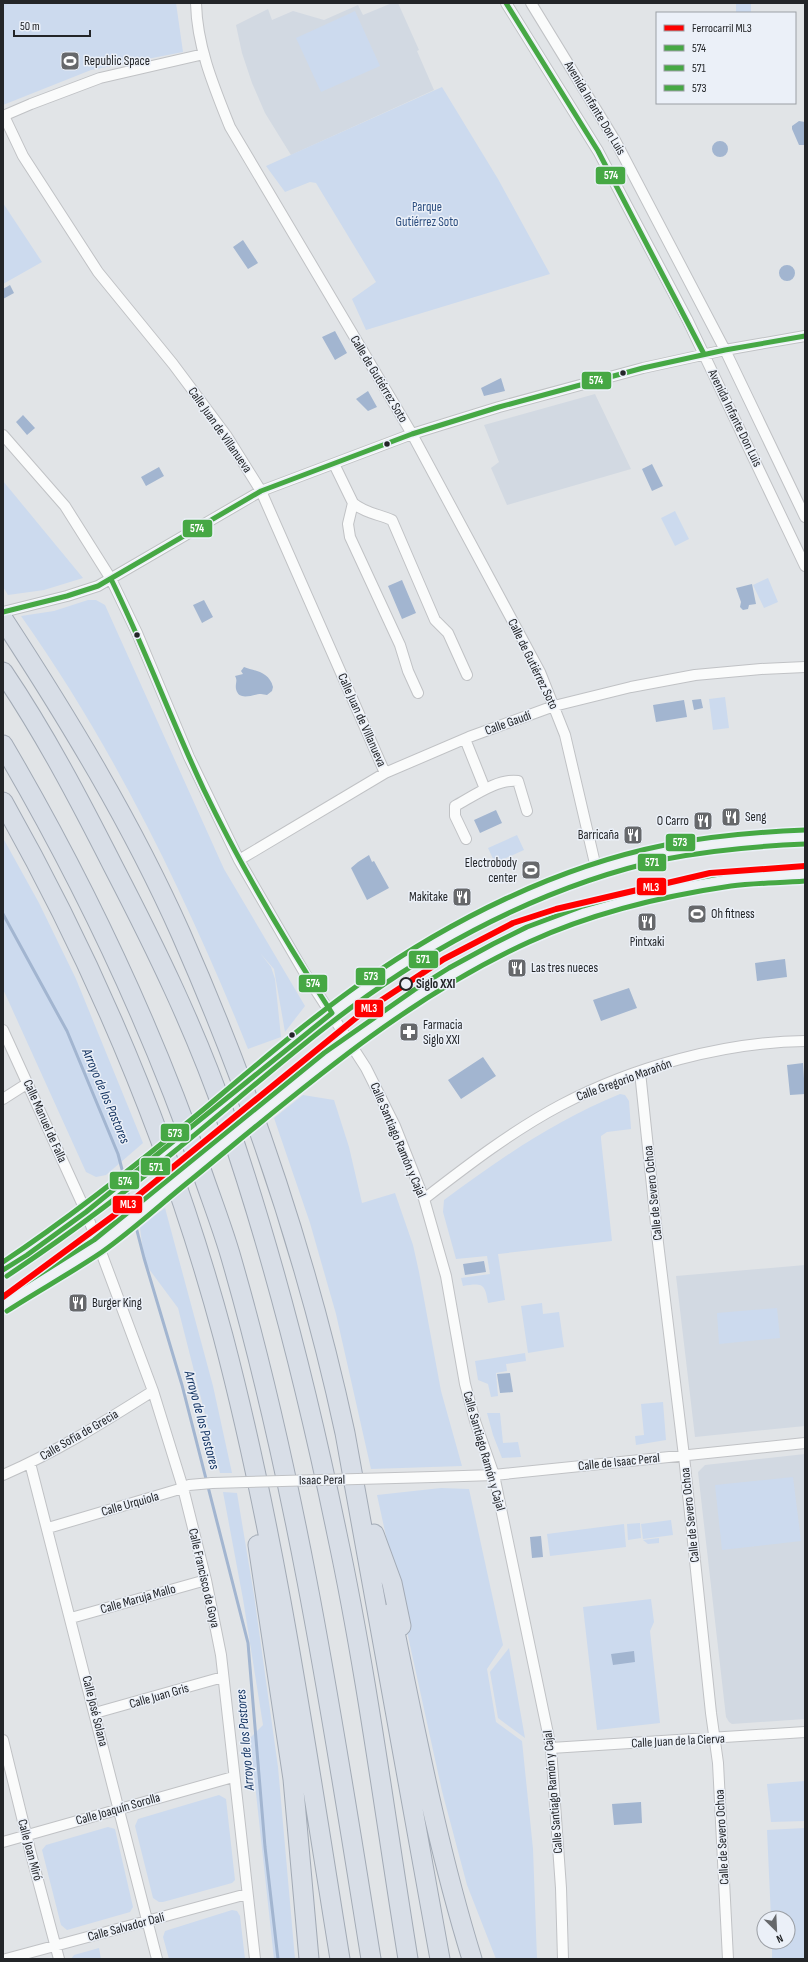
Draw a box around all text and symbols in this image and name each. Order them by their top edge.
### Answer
scale bar [14,12,90,38]
legend [656,12,796,104]
text: 50 m [20,19,40,34]
text: Ferrocarril ML3 [692,21,752,36]
text: 574 [692,41,706,56]
sports icon: Republic Space [59,50,81,72]
place label: Republic Space [84,53,150,69]
street label: Avenida Infante Don Luis [560,57,629,158]
text: 571 [692,61,707,76]
text: 573 [692,81,707,96]
line badge: 574 [595,166,626,185]
text: 574 [604,169,618,182]
park label: Parque Gutiérrez Soto [396,199,459,230]
street label: Calle de Gutiérrez Soto [347,332,411,426]
street label: Avenida Infante Don Luis [704,366,766,470]
unlabelled marker [618,368,628,378]
line badge: 574 [581,371,612,390]
text: 574 [589,374,603,387]
street label: Calle Juan de Villanueva [185,384,255,476]
unlabelled marker [382,439,392,449]
line badge: 574 [182,519,213,538]
text: 574 [190,522,204,535]
street label: Calle de Gutiérrez Soto [504,616,562,712]
unlabelled marker [132,630,142,640]
street label: Calle Juan de Villanueva [334,671,390,769]
street label: Calle Gaudí [483,707,534,739]
restaurant icon: Seng [720,806,742,828]
place label: Seng [745,809,767,825]
restaurant icon: O Carro [692,810,714,832]
place label: O Carro [657,813,689,829]
restaurant icon: Barricaña [622,824,644,846]
place label: Barricaña [578,827,619,843]
line badge: 573 [665,833,696,852]
text: 573 [673,836,687,849]
line badge: 571 [637,853,667,872]
place label: Electrobody center [465,855,517,886]
text: 571 [645,856,660,869]
sports icon: Electrobody center [520,859,542,881]
line badge: ML3 [636,877,667,896]
text: ML3 [643,881,659,894]
restaurant icon: Makitake [451,886,473,908]
place label: Makitake [409,889,448,905]
sports icon: Oh fitness [686,903,708,925]
place label: Oh fitness [711,906,755,922]
restaurant icon: Pintxaki [636,911,658,933]
place label: Pintxaki [630,934,664,950]
line badge: 571 [408,950,439,969]
text: 571 [416,953,431,966]
restaurant icon: Las tres nueces [506,957,528,979]
place label: Las tres nueces [531,960,599,976]
line badge: 573 [355,967,386,986]
text: 573 [364,970,378,983]
line badge: 574 [298,974,328,993]
place label: Siglo XXI [416,976,456,992]
text: 574 [306,977,320,990]
marker: Siglo XXI [399,977,413,991]
line badge: ML3 [354,999,384,1018]
text: ML3 [361,1002,377,1015]
place label: Farmacia Siglo XXI [423,1017,462,1048]
pharmacy icon: Farmacia Siglo XXI [398,1021,420,1043]
unlabelled marker [287,1030,297,1040]
water label: Arroyo de los Pastores [78,1045,134,1146]
street label: Calle Gregorio Marañón [574,1055,674,1105]
street label: Calle Manuel de Falla [20,1077,70,1165]
street label: Calle Santiago Ramón y Cajal [366,1080,430,1200]
line badge: 573 [160,1123,190,1142]
text: 573 [168,1127,182,1140]
street label: Calle de Severo Ochoa [640,1145,666,1241]
line badge: 571 [140,1157,171,1176]
text: 571 [149,1161,164,1174]
line badge: 574 [109,1171,140,1190]
text: 574 [118,1175,132,1188]
line badge: ML3 [112,1195,143,1214]
text: ML3 [120,1198,136,1211]
restaurant icon: Burger King [67,1292,89,1314]
place label: Burger King [92,1295,142,1311]
water label: Arroyo de los Pastores [180,1368,223,1471]
street label: Calle Santiago Ramón y Cajal [459,1389,509,1513]
street label: Calle Sofía de Grecia [37,1406,121,1464]
street label: Calle de Isaac Peral [577,1450,661,1474]
street label: Calle de Severo Ochoa [677,1467,703,1563]
street label: Isaac Peral [299,1472,345,1488]
street label: Calle Urquiola [99,1488,161,1520]
street label: Calle Francisco de Goya [185,1527,223,1629]
street label: Calle Maruja Mallo [99,1581,177,1617]
street label: Calle José Solana [79,1674,111,1748]
street label: Calle Juan Gris [127,1680,191,1712]
water label: Arroyo de los Pastores [232,1689,258,1792]
street label: Calle Santiago Ramón y Cajal [540,1730,566,1854]
street label: Calle Juan de la Cierva [631,1731,725,1751]
street label: Calle Joaquín Sorolla [74,1789,162,1829]
street label: Calle de Severo Ochoa [712,1789,732,1885]
street label: Calle Joan Miró [14,1818,46,1882]
street label: Calle Salvador Dalí [86,1909,167,1945]
north arrow [756,1910,796,1950]
text: N [774,1932,785,1946]

